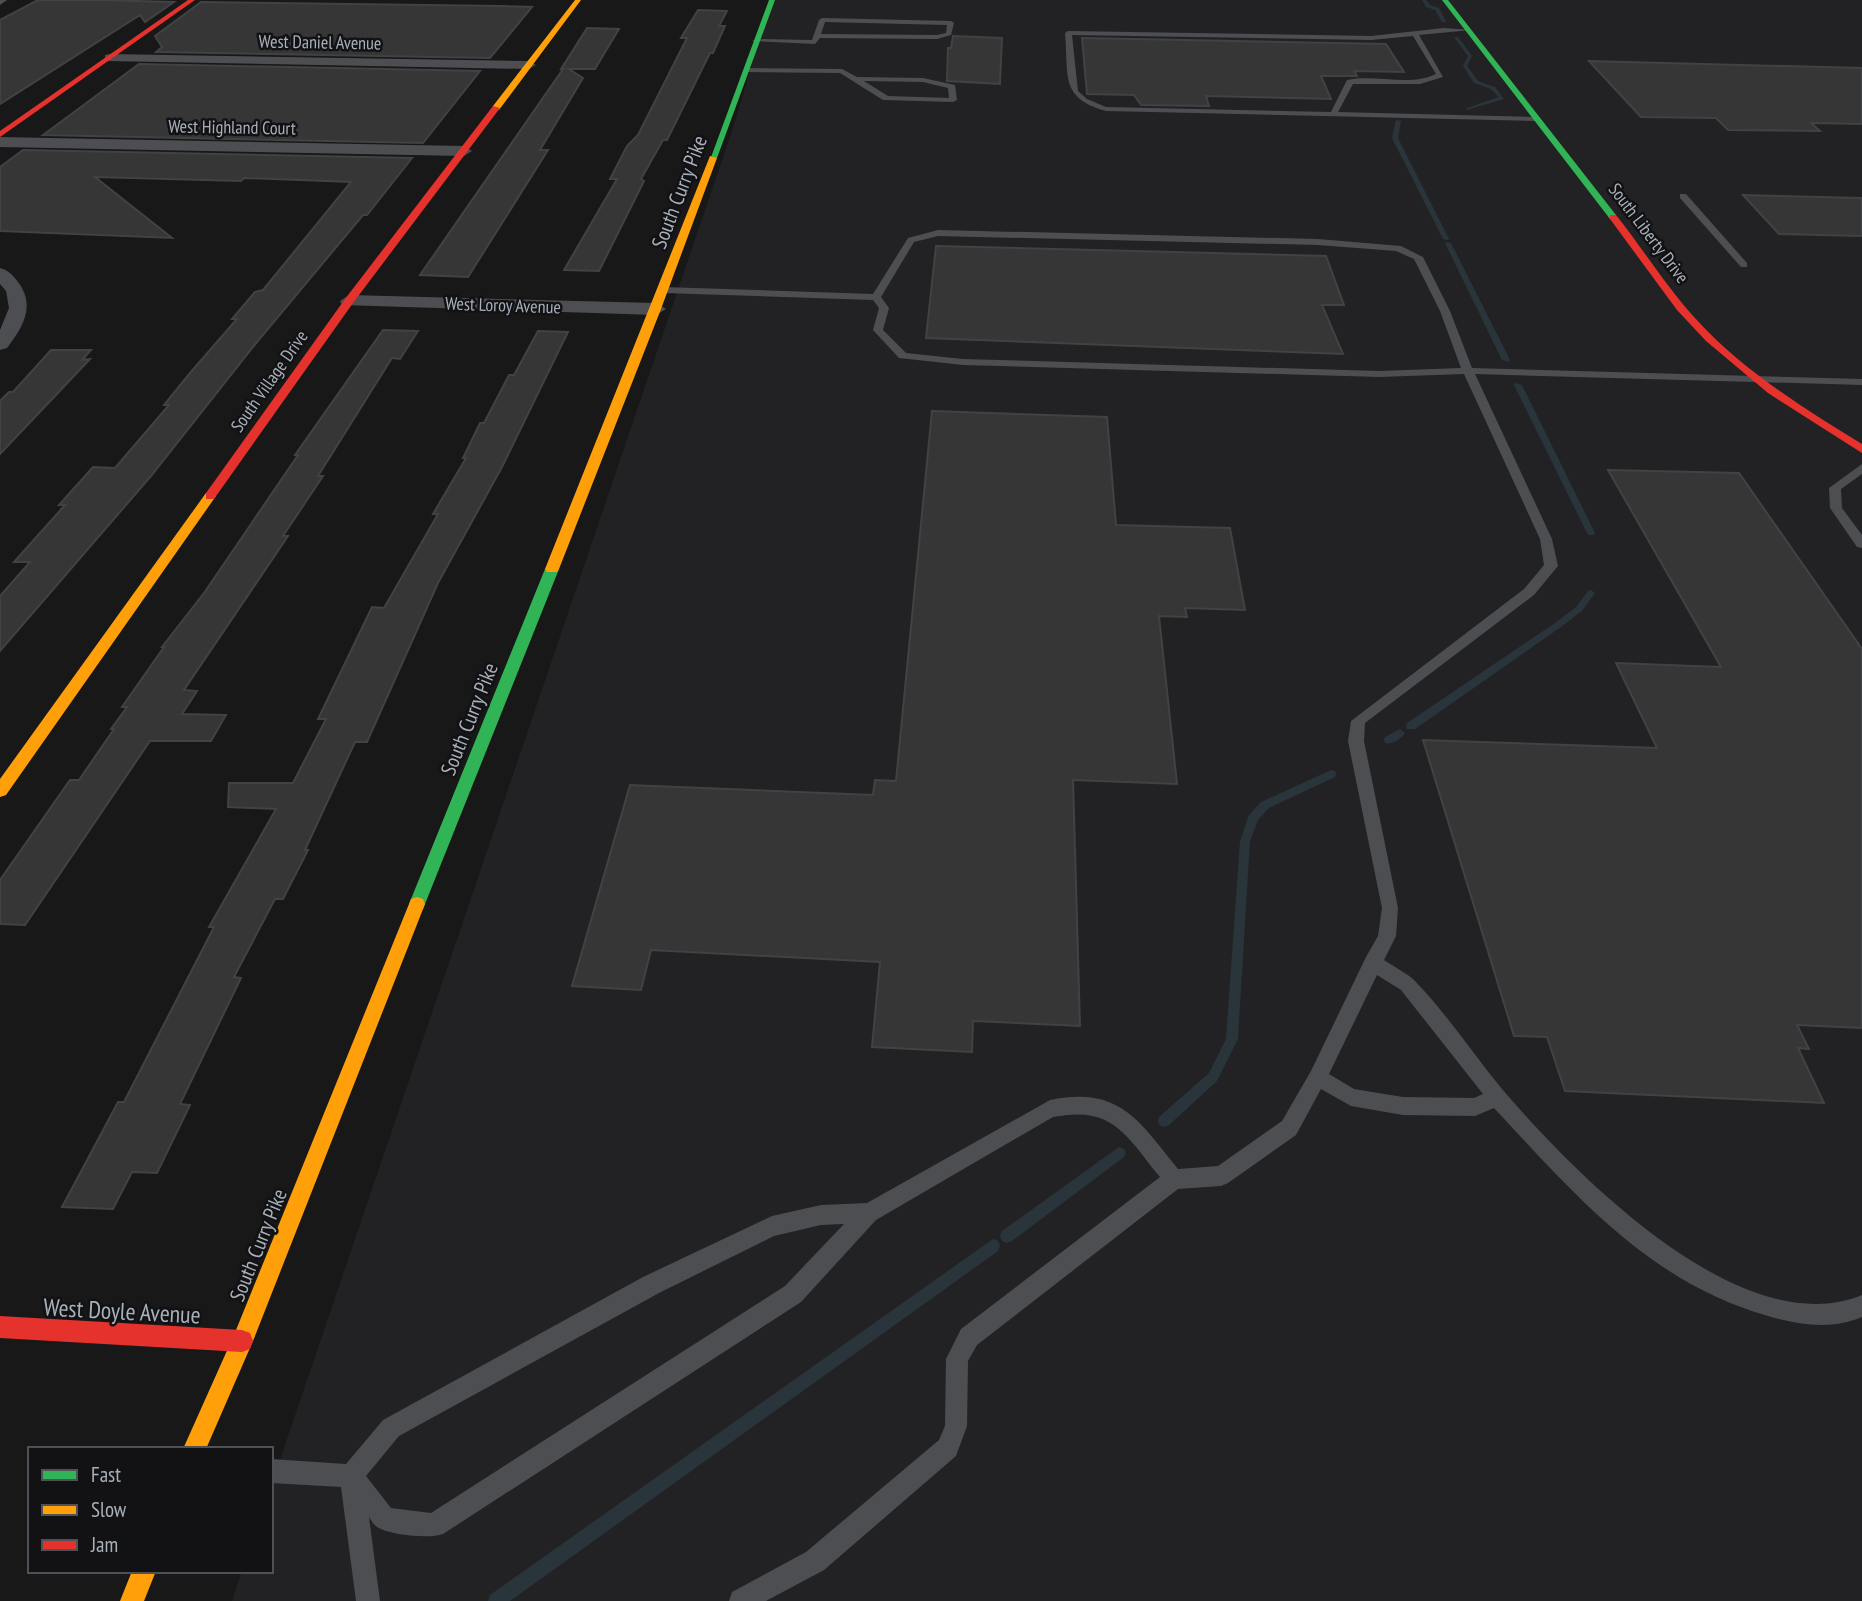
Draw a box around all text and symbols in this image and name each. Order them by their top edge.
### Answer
street label: West Daniel Avenue [258,29,382,55]
street label: West Highland Court [168,114,296,140]
street label: South Curry Pike [645,132,713,252]
street label: South Liberty Drive [1604,178,1694,288]
street label: West Loroy Avenue [445,291,561,319]
street label: South Village Drive [225,326,313,436]
street label: South Curry Pike [434,659,504,779]
street label: South Curry Pike [223,1185,293,1305]
street label: West Doyle Avenue [43,1291,201,1331]
legend [28,1447,273,1573]
text: Fast [91,1461,121,1488]
text: Slow [91,1496,127,1523]
text: Jam [90,1531,118,1558]

